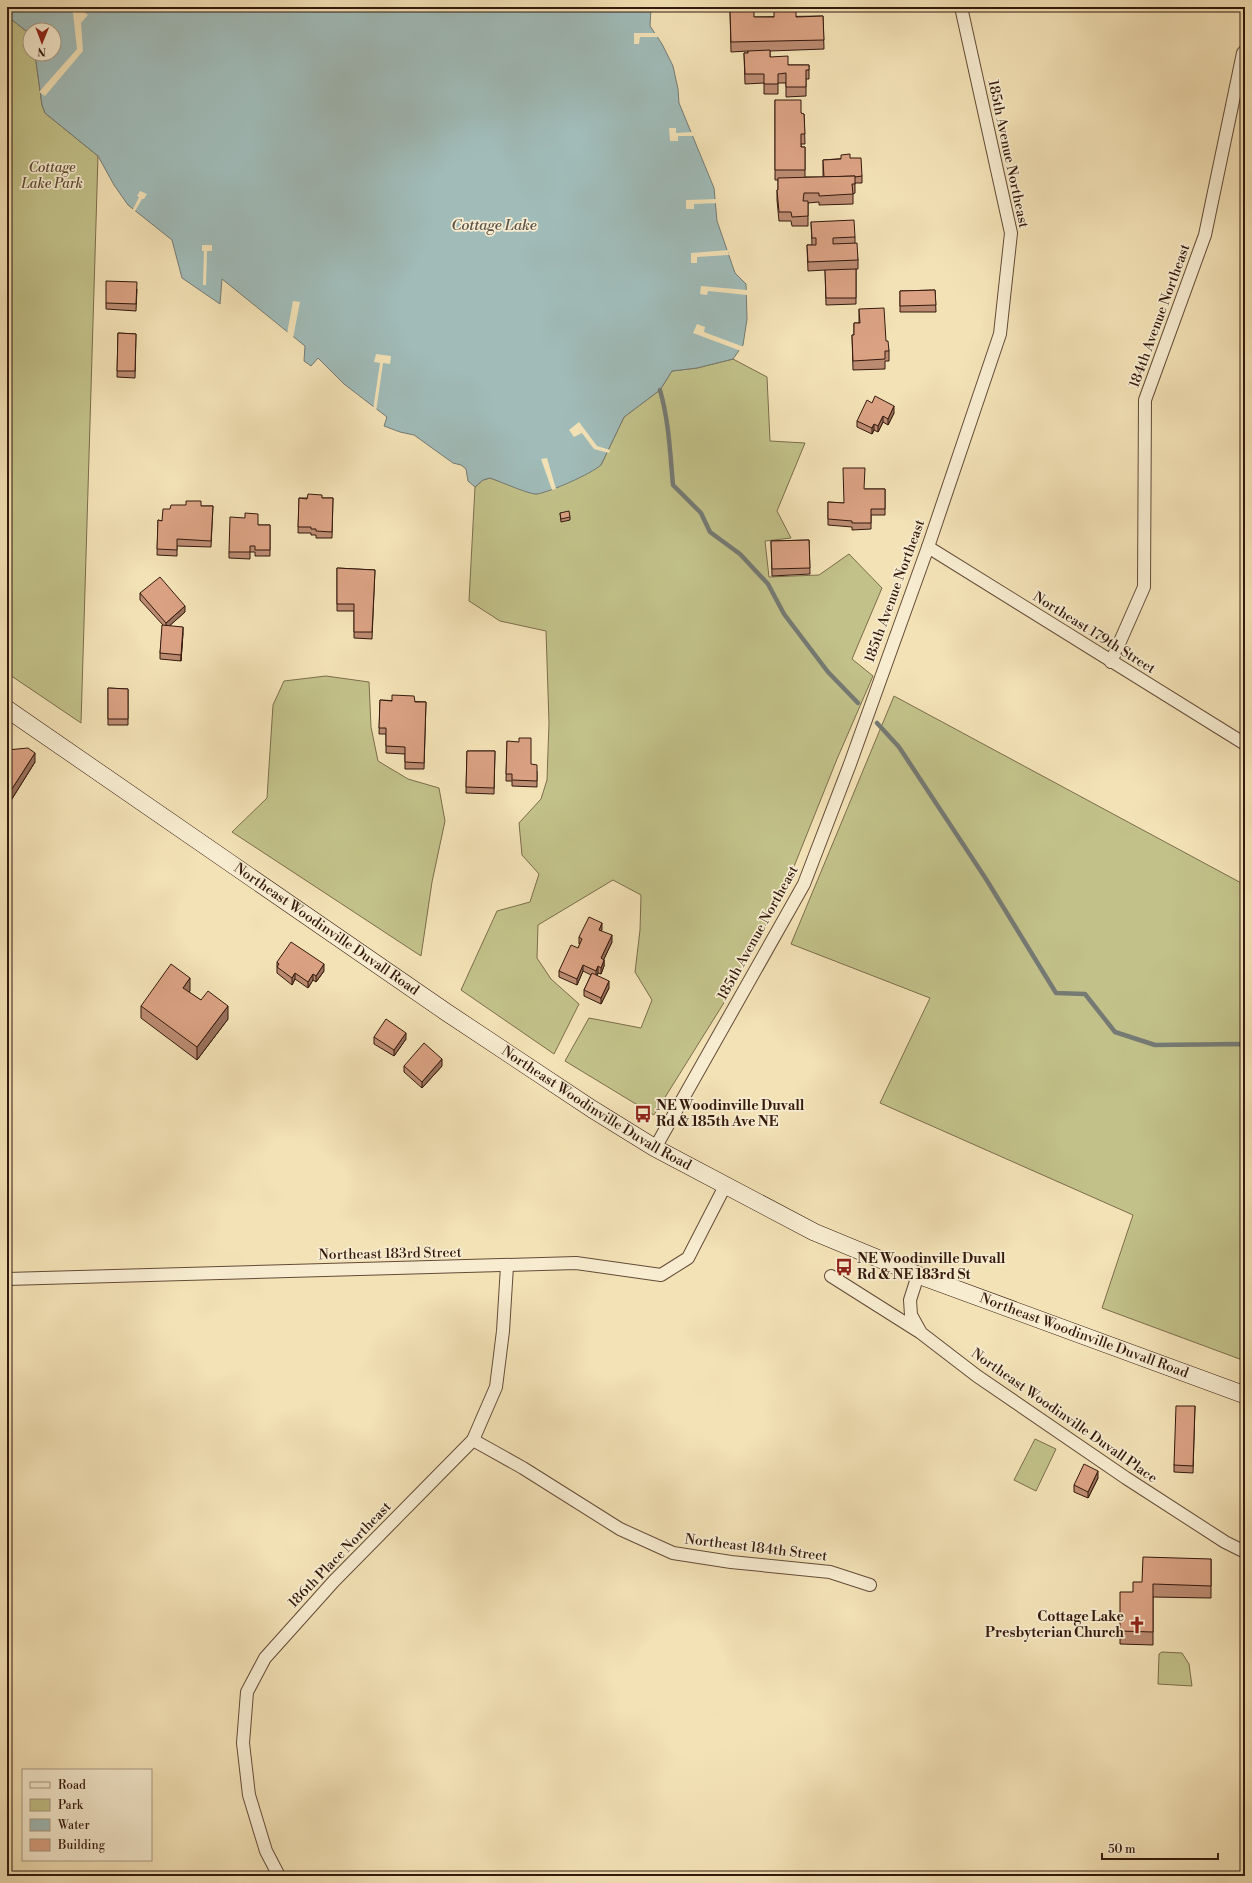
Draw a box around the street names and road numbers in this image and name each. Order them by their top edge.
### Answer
street label: 185th Avenue Northeast [984,78,1032,230]
street label: 184th Avenue Northeast [1126,242,1194,390]
street label: 185th Avenue Northeast [861,517,929,665]
street label: Northeast 179th Street [1029,588,1159,678]
street label: Northeast Woodinville Duvall Road [230,859,422,1000]
street label: 185th Avenue Northeast [714,863,802,1003]
street label: Northeast Woodinville Duvall Road [498,1042,694,1175]
street label: Northeast 183rd Street [318,1244,462,1264]
street label: Northeast Woodinville Duvall Road [977,1289,1191,1382]
street label: Northeast Woodinville Duvall Place [967,1345,1161,1487]
street label: 186th Place Northeast [285,1498,395,1612]
street label: Northeast 184th Street [684,1530,828,1566]

